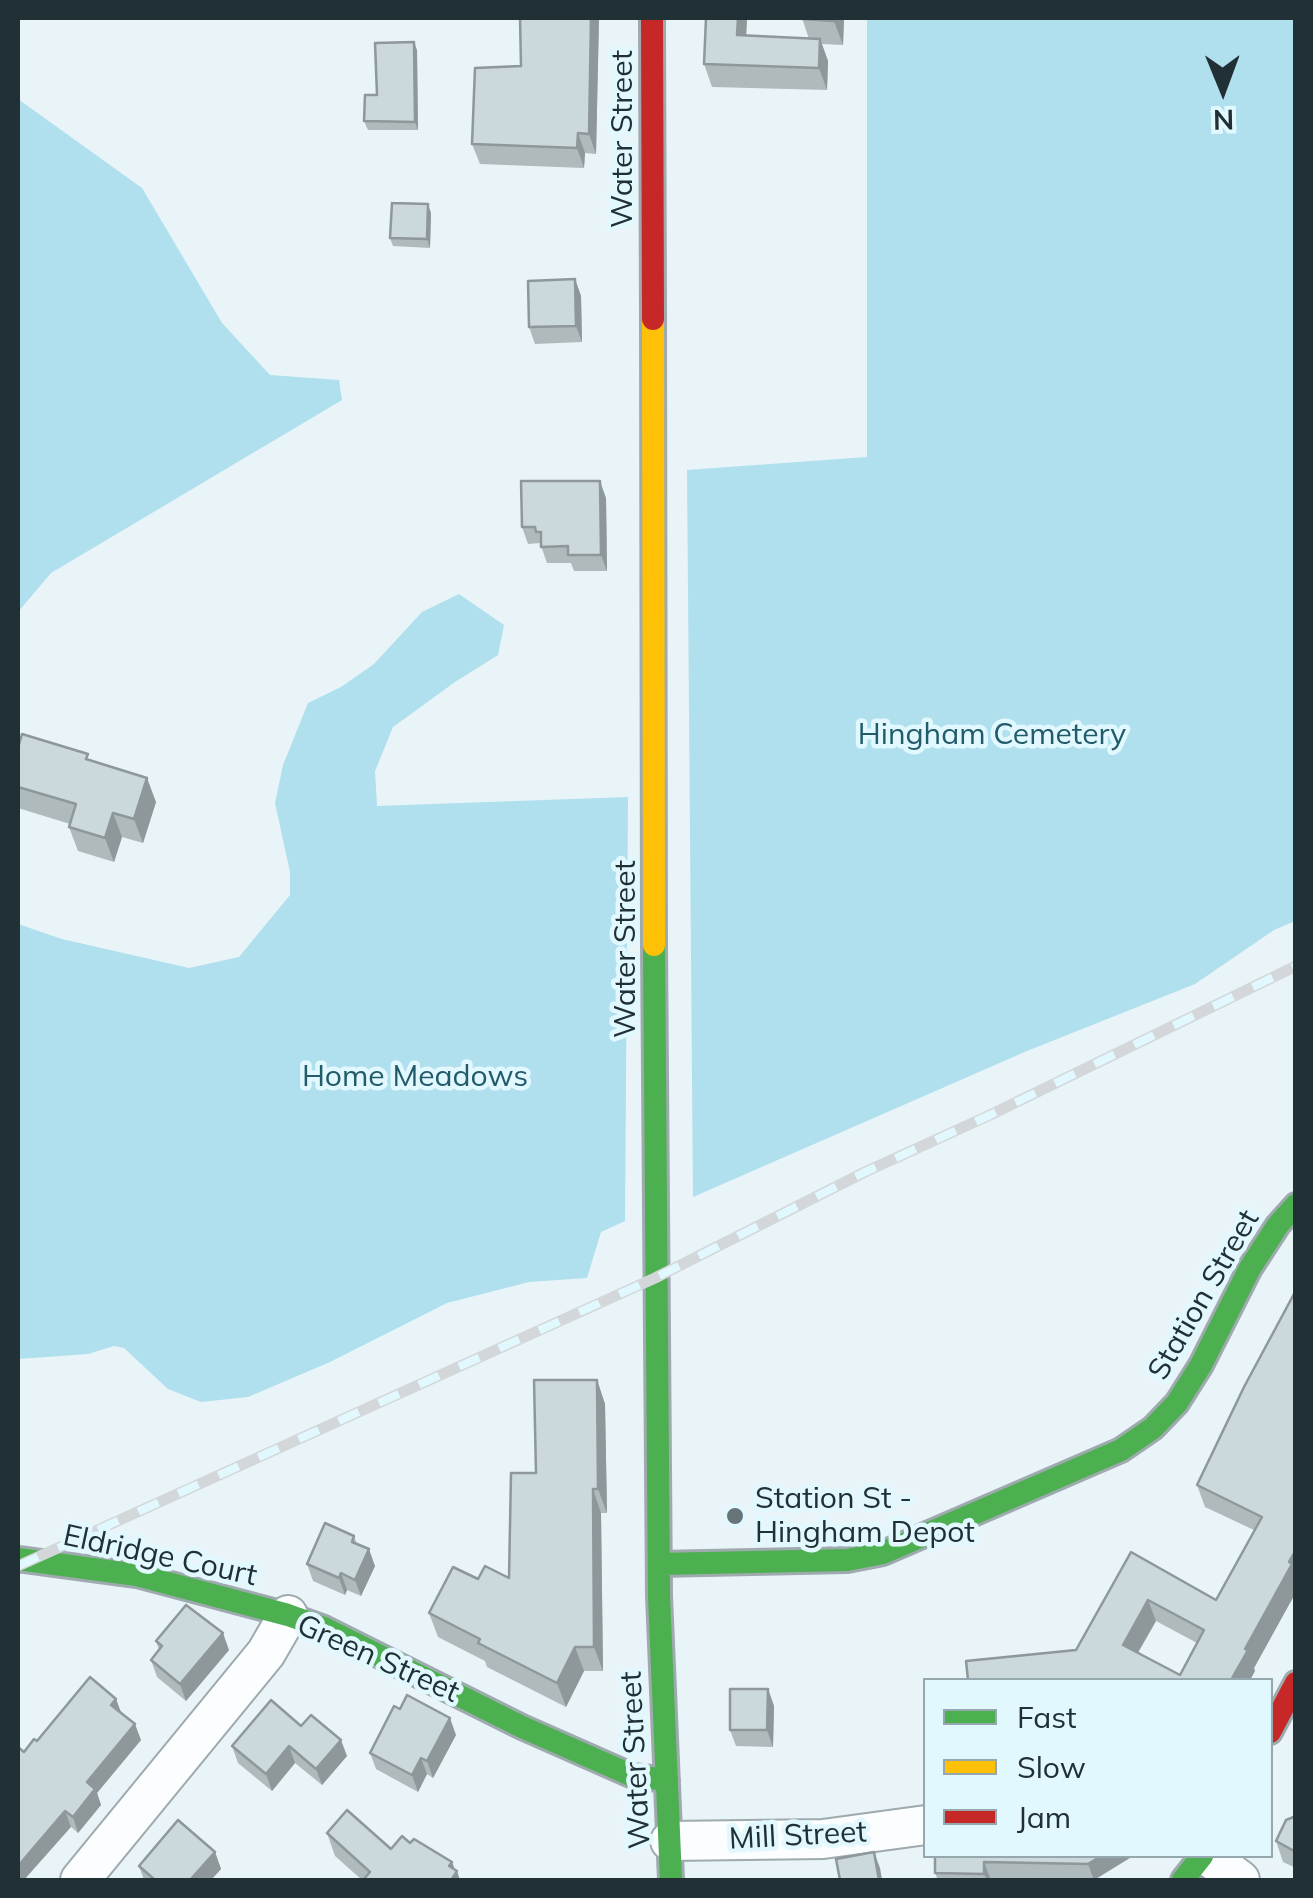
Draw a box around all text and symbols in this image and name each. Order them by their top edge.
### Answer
north arrow [1173,40,1273,140]
street label: Water Street [605,50,641,228]
text: N [1213,103,1234,138]
park label: Hingham Cemetery [858,717,1126,753]
street label: Water Street [608,860,644,1038]
park label: Home Meadows [302,1059,528,1095]
street label: Station Street [1141,1204,1267,1386]
place label: Station St - Hingham Depot [755,1481,975,1552]
marker: Station St - Hingham Depot [724,1505,746,1527]
street label: Eldridge Court [60,1518,260,1594]
street label: Green Street [291,1607,465,1711]
street label: Water Street [613,1670,659,1850]
legend [923,1678,1273,1858]
text: Fast [1017,1698,1077,1736]
text: Slow [1017,1748,1086,1786]
text: Jam [1017,1798,1071,1836]
street label: Mill Street [728,1814,868,1858]

